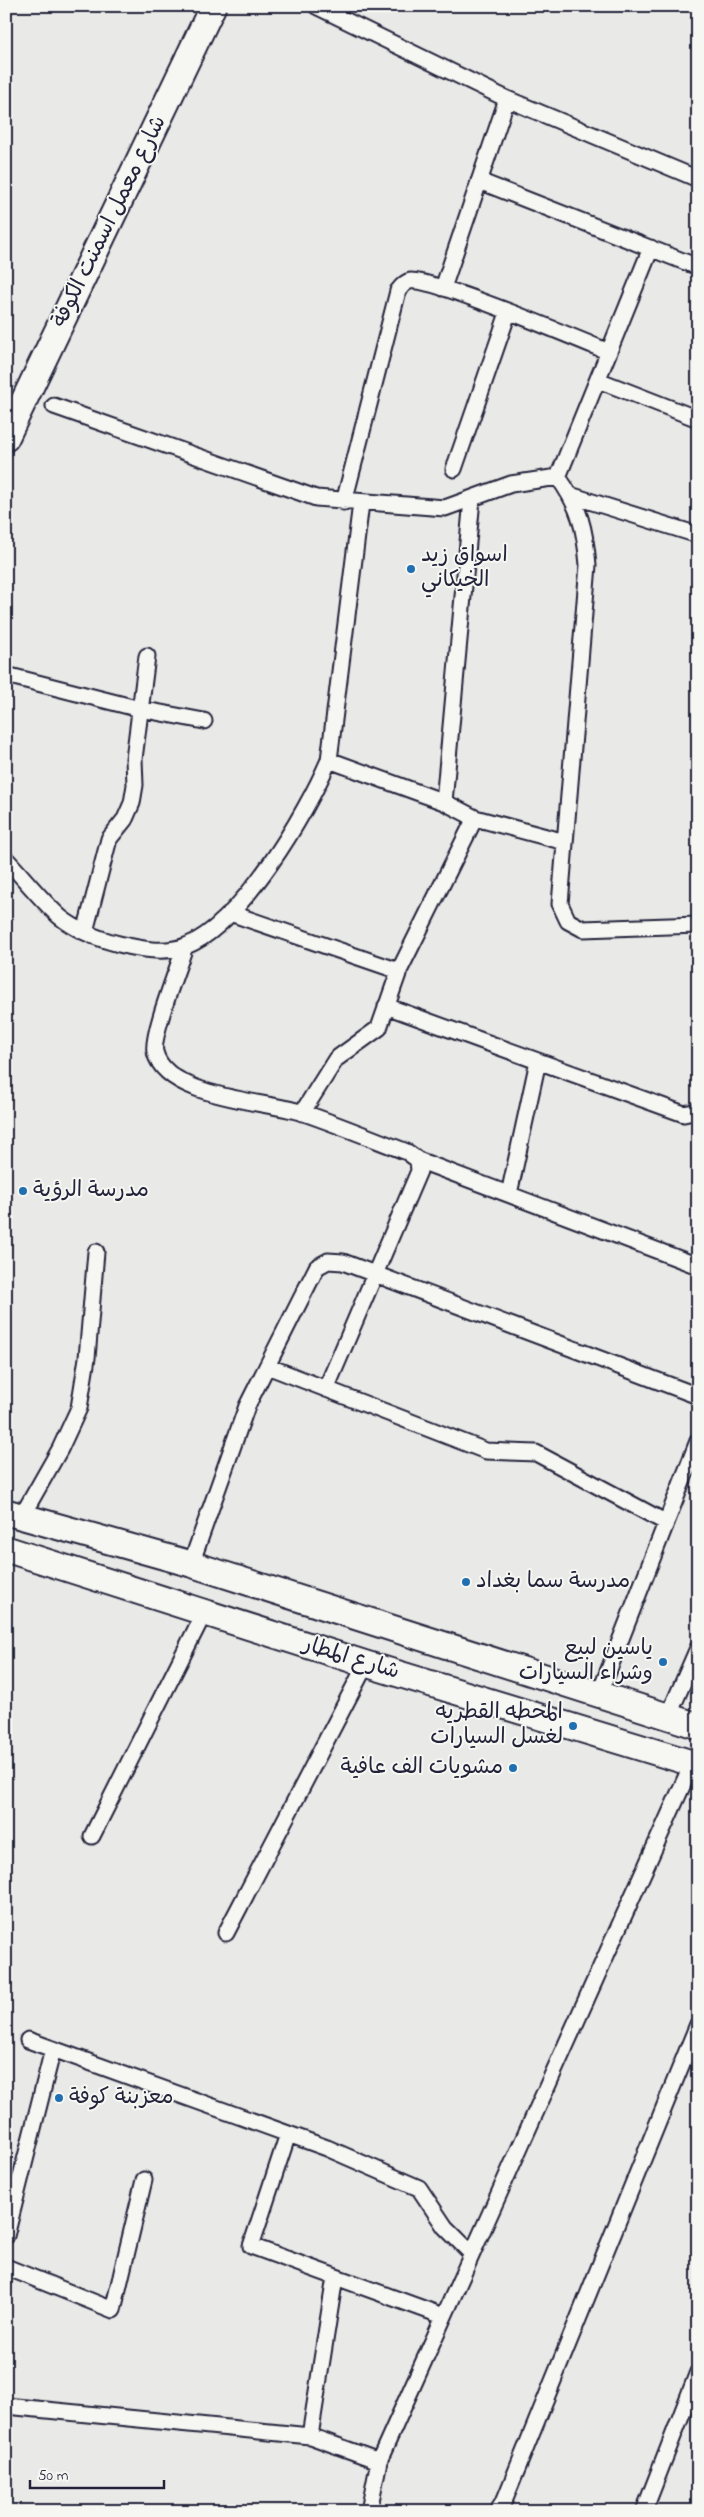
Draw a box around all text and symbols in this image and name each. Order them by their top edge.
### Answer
street label: شارع معمل اسمنت الكوفة [45,111,175,333]
place label: اسواق زيد الخيكاني [421,540,508,598]
marker: اسواق زيد الخيكاني [405,563,417,575]
place label: مدرسة الرؤية [33,1175,149,1207]
marker: مدرسة الرؤية [17,1185,29,1197]
place label: مدرسة سما بغداد [476,1566,630,1598]
marker: مدرسة سما بغداد [460,1576,472,1588]
street label: شارع المطار [297,1629,403,1689]
place label: ياسين لبيع وشراء السيارات [519,1633,653,1690]
marker: ياسين لبيع وشراء السيارات [657,1656,669,1668]
place label: المحطه القطريه لغسل السيارات [430,1697,563,1754]
marker: المحطه القطريه لغسل السيارات [567,1720,579,1732]
place label: مشويات الف عافية [341,1752,503,1784]
marker: مشويات الف عافية [507,1762,519,1774]
place label: معزبنة كوفة [69,2082,173,2114]
marker: معزبنة كوفة [53,2092,65,2104]
scale bar [30,2457,164,2489]
text: 50 m [38,2465,69,2487]

